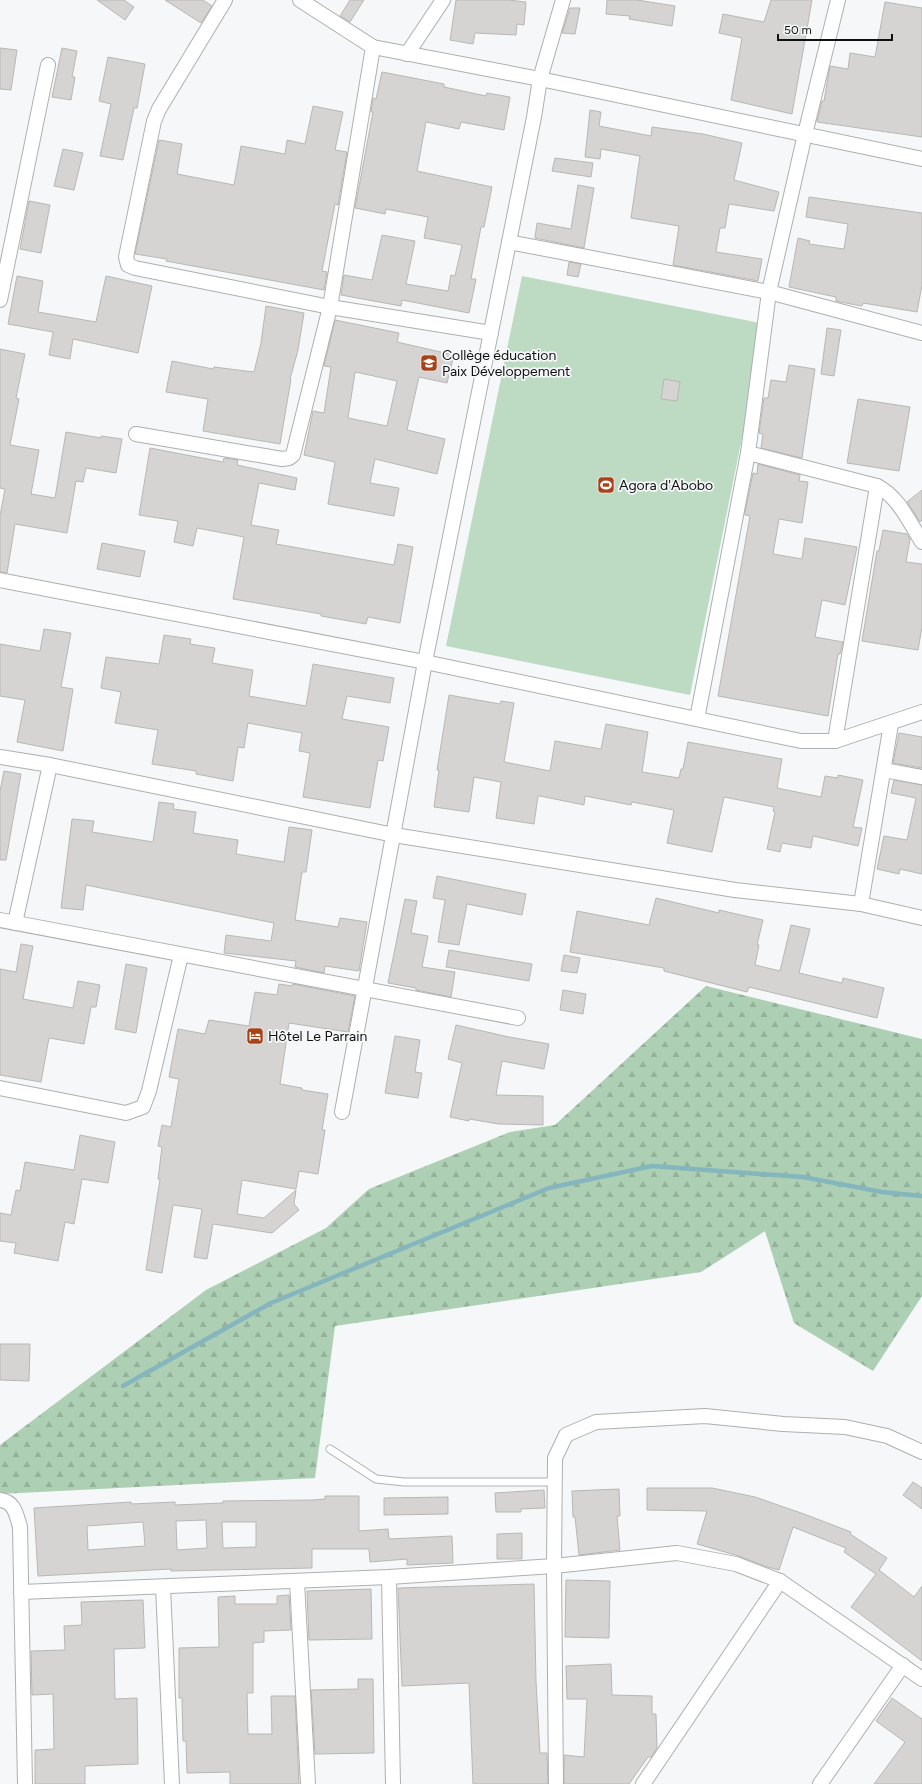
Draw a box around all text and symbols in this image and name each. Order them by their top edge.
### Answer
scale bar [778,16,892,42]
text: 50 m [784,23,812,37]
place label: Collège éducation Paix Développement [442,347,570,380]
school or university icon: Collège éducation Paix Développement [419,353,439,373]
sports icon: Agora d'Abobo [596,475,616,495]
place label: Agora d'Abobo [619,477,713,494]
hotel icon: Hôtel Le Parrain [245,1026,265,1046]
place label: Hôtel Le Parrain [268,1028,367,1045]

